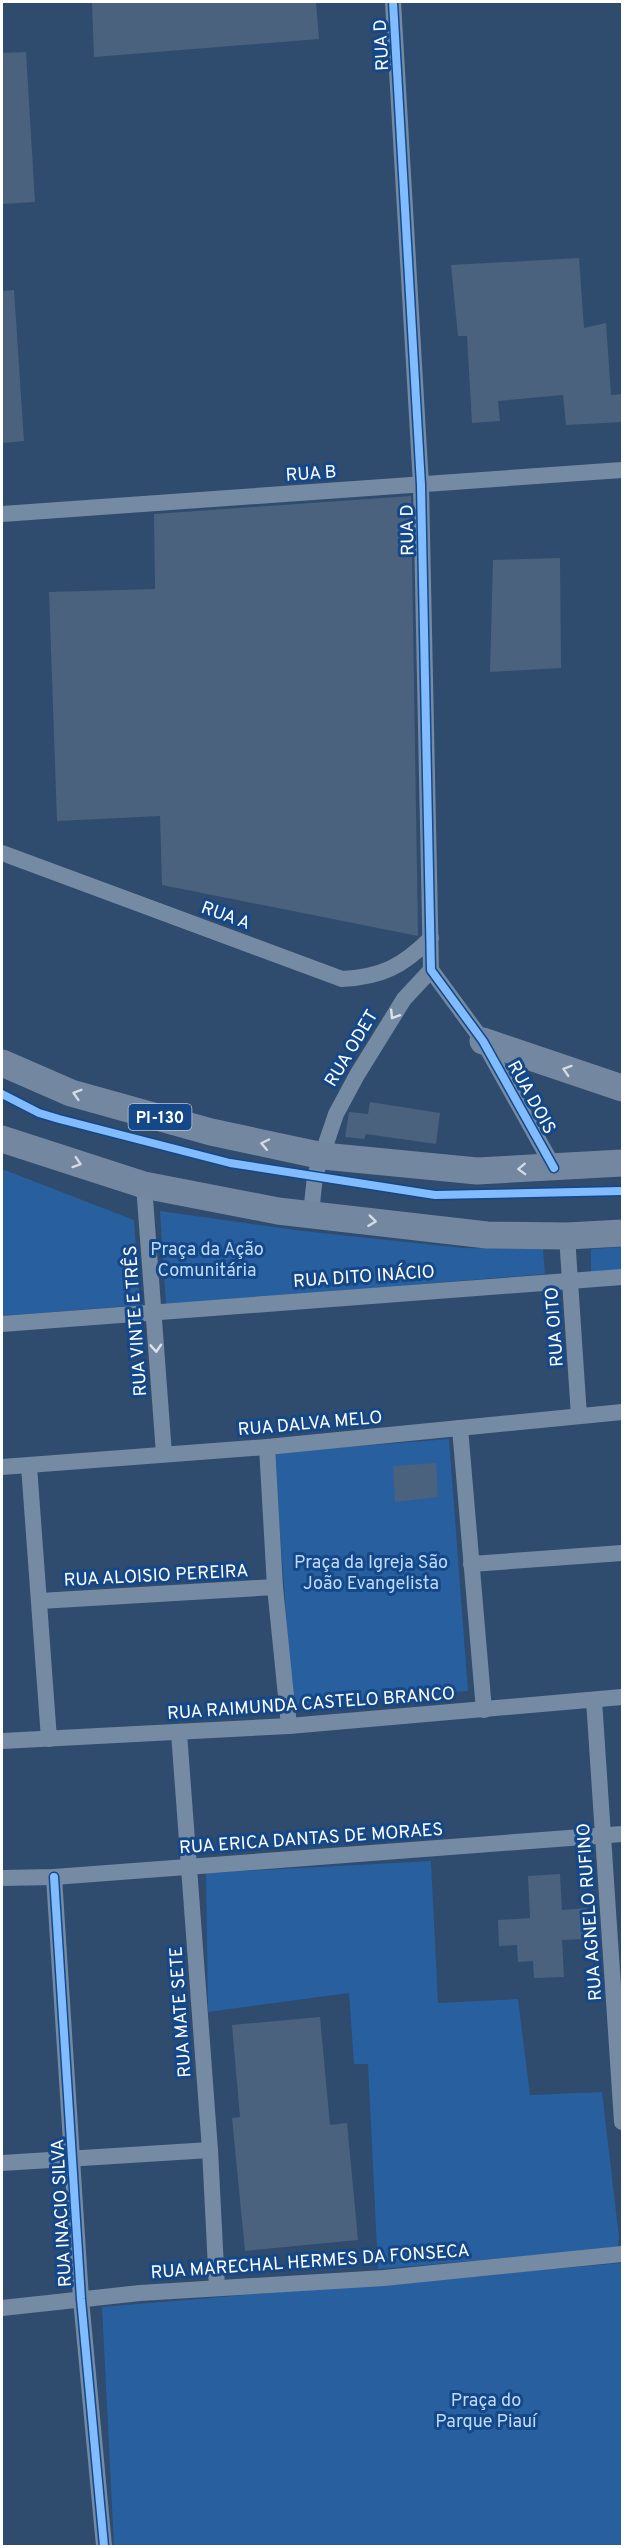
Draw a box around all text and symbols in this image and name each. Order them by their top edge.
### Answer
street label: RUA D [370,19,395,71]
street label: RUA B [285,461,337,488]
street label: RUA D [397,504,420,556]
street label: RUA A [198,897,253,936]
street label: RUA ODET [320,1006,384,1091]
one-way arrow [389,1009,401,1019]
street label: RUA DOIS [501,1057,560,1138]
one-way arrow [562,1065,573,1077]
one-way arrow [72,1089,83,1101]
road number: PI-130 [128,1104,192,1130]
one-way arrow [261,1138,271,1151]
one-way arrow [71,1156,82,1168]
one-way arrow [518,1163,527,1176]
one-way arrow [367,1214,376,1227]
park label: Praça da Ação Comunitária [150,1239,264,1283]
street label: RUA VINTE E TRÊS [118,1245,153,1397]
street label: RUA DITO INÁCIO [292,1259,436,1294]
street label: RUA OITO [541,1286,570,1368]
one-way arrow [149,1343,162,1352]
street label: RUA DALVA MELO [237,1407,383,1442]
park label: Praça da Igreja São João Evangelista [294,1552,448,1596]
street label: RUA ALOISIO PEREIRA [63,1560,249,1593]
street label: RUA RAIMUNDA CASTELO BRANCO [166,1683,456,1726]
street label: RUA ERICA DANTAS DE MORAES [178,1819,444,1860]
street label: RUA AGNELO RUFINO [573,1822,608,2002]
street label: RUA MATE SETE [165,1945,198,2078]
street label: RUA INACIO SILVA [47,2138,78,2288]
street label: RUA MARECHAL HERMES DA FONSECA [150,2240,470,2285]
park label: Praça do Parque Piauí [435,2390,538,2434]

